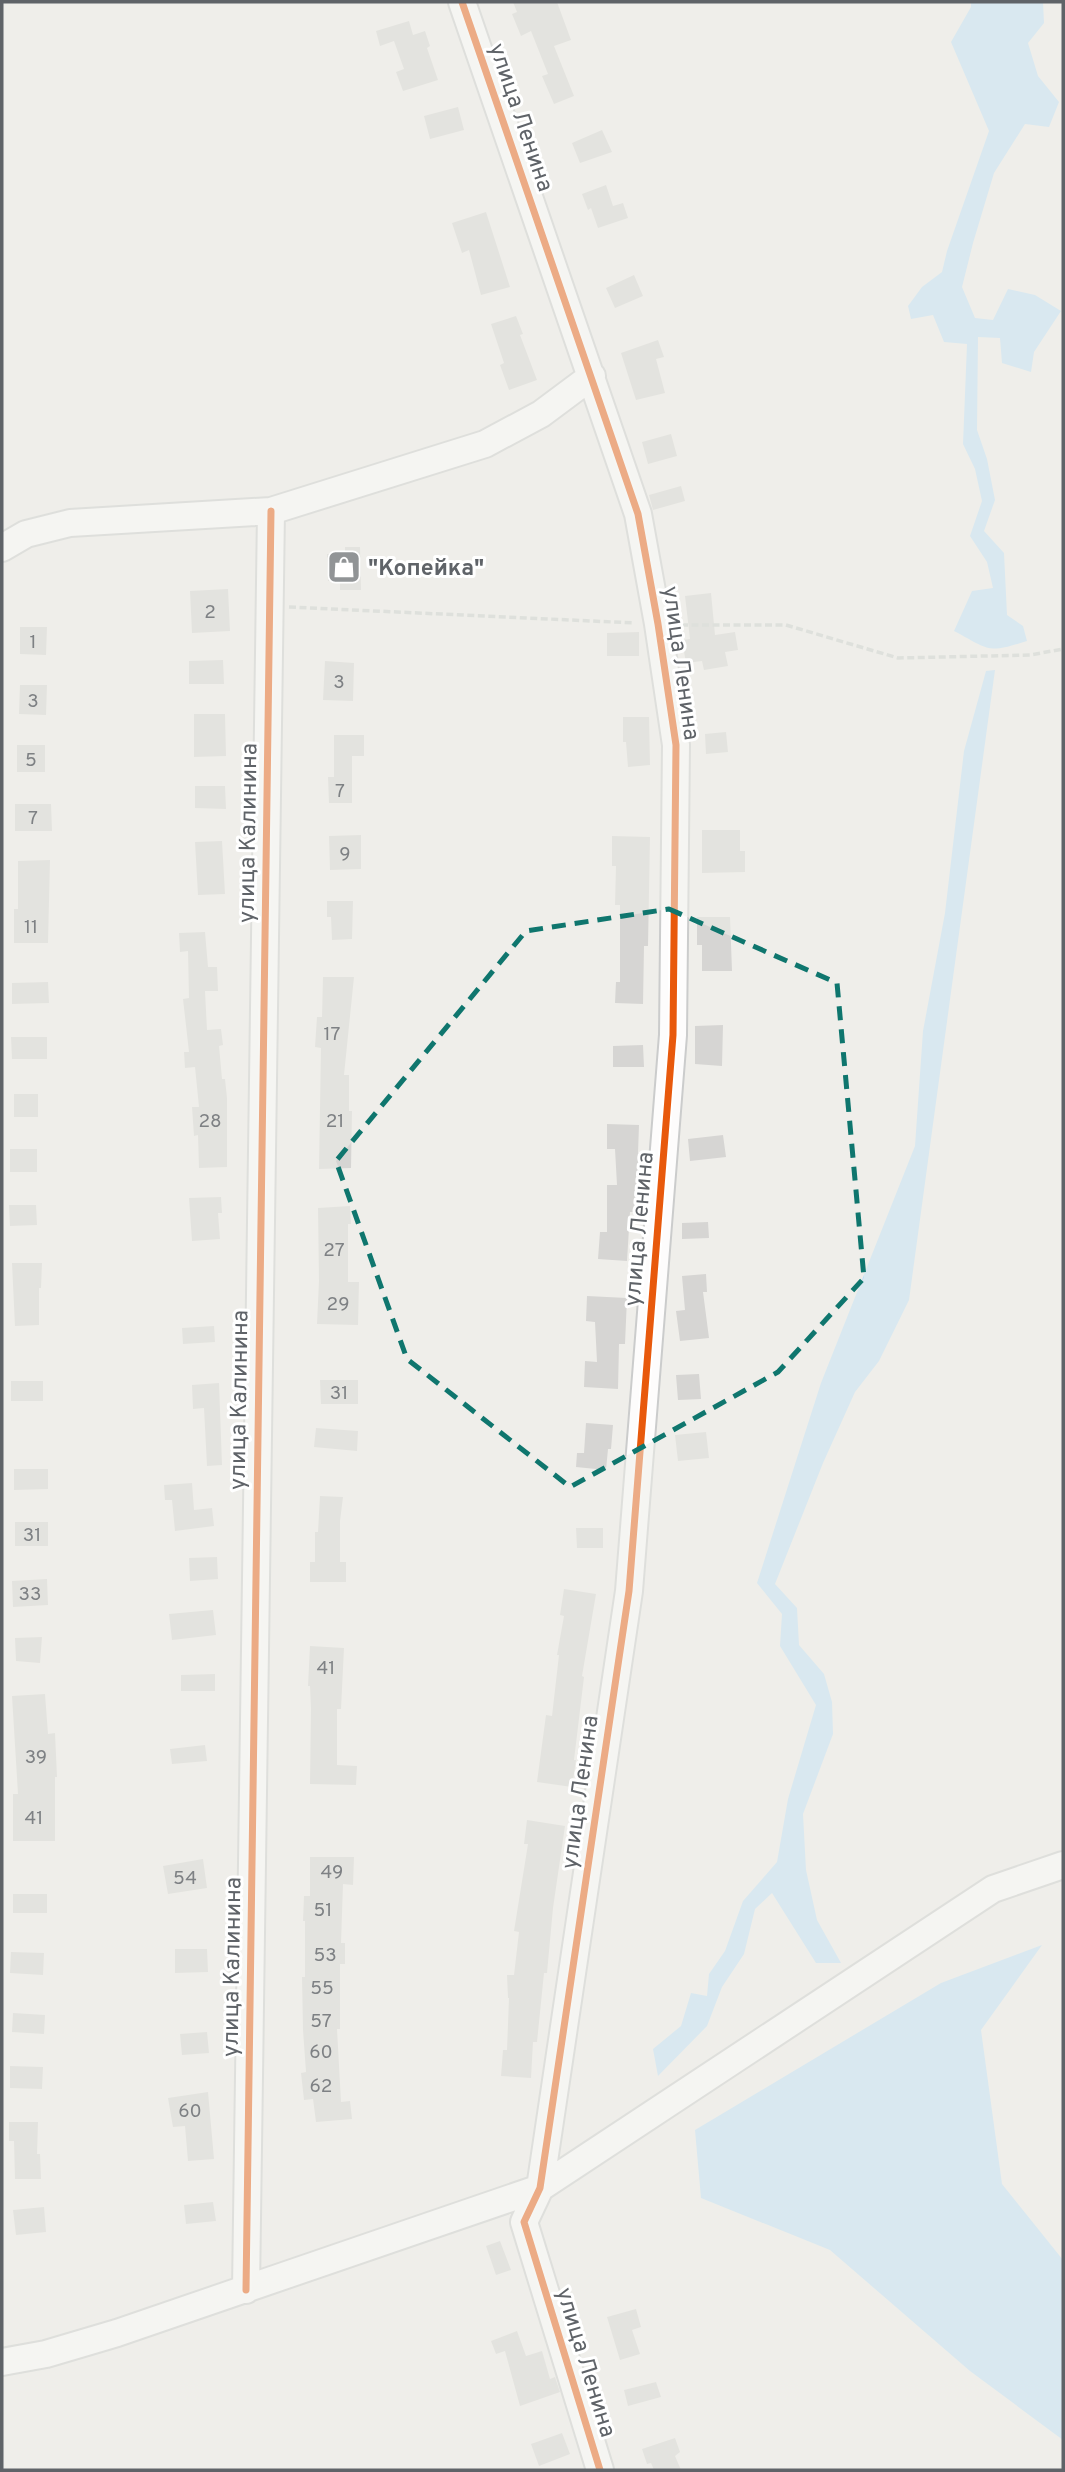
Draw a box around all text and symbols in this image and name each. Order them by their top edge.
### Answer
street label: улица Ленина [481,40,559,196]
shop icon: "Копейка" [325,548,363,586]
place label: "Копейка" [368,555,484,584]
street label: улица Ленина [654,584,705,742]
house number: 2 [204,601,216,625]
house number: 1 [29,631,37,655]
house number: 3 [333,671,345,695]
house number: 3 [27,690,39,714]
street label: улица Калинина [233,743,266,923]
house number: 5 [25,749,37,773]
house number: 7 [335,780,345,804]
house number: 7 [28,807,38,831]
house number: 9 [339,843,351,867]
house number: 11 [24,916,38,940]
house number: 17 [324,1023,341,1047]
house number: 28 [198,1110,222,1134]
house number: 21 [326,1110,344,1134]
street label: улица Ленина [619,1151,662,1308]
house number: 27 [323,1239,345,1263]
house number: 29 [327,1293,349,1317]
street label: улица Калинина [224,1310,257,1490]
house number: 31 [330,1382,348,1406]
house number: 31 [23,1524,41,1548]
house number: 33 [19,1583,41,1607]
house number: 41 [317,1657,335,1681]
street label: улица Ленина [556,1713,607,1871]
house number: 39 [25,1746,47,1770]
house number: 41 [25,1807,43,1831]
house number: 49 [321,1861,343,1885]
house number: 54 [173,1867,197,1891]
street label: улица Калинина [217,1877,250,2057]
house number: 51 [314,1899,332,1923]
house number: 53 [313,1944,337,1968]
house number: 55 [310,1977,334,2001]
house number: 57 [310,2010,332,2034]
house number: 60 [309,2041,333,2065]
house number: 62 [310,2075,332,2099]
house number: 60 [178,2100,202,2124]
street label: улица Ленина [548,2284,621,2441]

